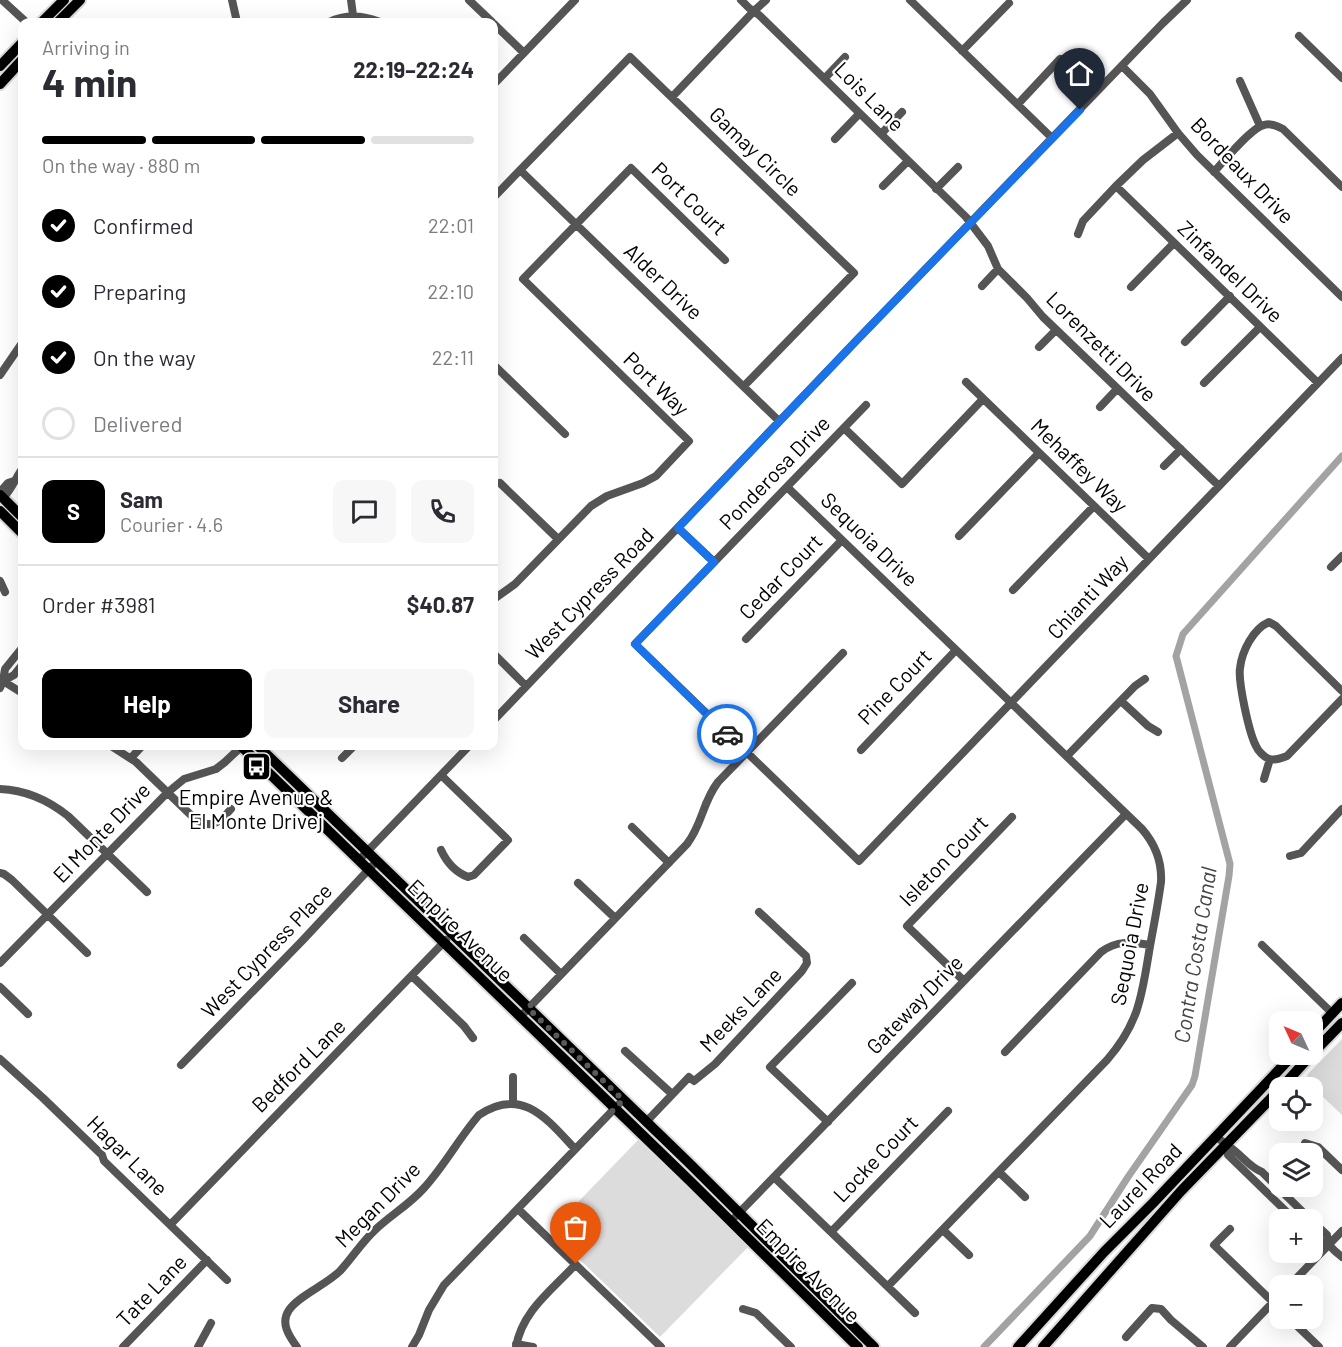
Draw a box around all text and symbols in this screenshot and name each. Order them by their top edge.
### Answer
text: Arriving in [42,35,130,59]
pin [1054,48,1105,110]
text: 22:19–22:24 [353,56,474,82]
street label: Lois Lane [830,56,910,136]
icon: home [1063,57,1096,90]
text: 4 min [42,58,137,105]
street label: Gamay Circle [705,101,807,201]
street label: Bordeaux Drive [1186,112,1300,228]
text: On the way · 880 m [42,153,200,177]
street label: Port Court [647,156,733,240]
icon: check [42,209,75,242]
text: Confirmed [93,212,193,238]
text: 22:01 [428,213,474,237]
street label: Zinfandel Drive [1174,215,1289,327]
street label: Alder Drive [620,238,708,324]
icon: check [42,275,75,308]
text: Preparing [93,278,186,304]
text: 22:10 [427,279,474,303]
street label: Lorenzetti Drive [1042,286,1162,406]
icon: check [42,341,75,374]
text: On the way [93,344,196,370]
text: 22:11 [432,345,474,369]
street label: Port Way [619,346,695,420]
text: Delivered [93,410,182,436]
street label: Ponderosa Drive [713,410,834,534]
street label: Mehaffey Way [1027,413,1134,517]
button: chat [333,480,396,543]
button: phone [411,480,474,543]
text: Sam [120,486,163,512]
street label: Sequoia Drive [816,487,924,591]
text: S [67,498,80,524]
text: Courier · 4.6 [120,512,223,536]
street label: West Cypress Road [520,522,658,664]
street label: Cedar Court [733,528,827,624]
street label: Chianti Way [1041,548,1133,643]
text: Order #3981 [42,591,156,617]
text: $40.87 [407,591,474,617]
street label: Pine Court [852,643,936,729]
button: Help [42,669,252,738]
button: Share [264,669,474,738]
courier [697,704,757,764]
icon: car [711,718,744,751]
bus stop icon: Empire Avenue & El Monte Drivej [240,751,272,783]
street label: El Monte Drive [47,777,155,887]
place label: Empire Avenue & El Monte Drivej [179,784,333,833]
street label: Isleton Court [893,809,992,911]
water label: Contra Costa Canal [1167,865,1221,1045]
street label: Empire Avenue [403,873,519,986]
street label: West Cypress Place [195,878,336,1022]
street label: Sequoia Drive [1104,880,1153,1007]
street label: Gateway Drive [861,949,967,1059]
street label: Meeks Lane [694,962,786,1056]
north arrow [1269,1011,1323,1065]
map controls [1269,1011,1323,1329]
street label: Bedford Lane [246,1013,350,1117]
button: locate [1269,1077,1323,1131]
street label: Locke Court [827,1109,922,1207]
street label: Hagar Lane [83,1110,173,1200]
street label: Laurel Road [1093,1137,1186,1233]
button: layers [1269,1143,1323,1197]
street label: Megan Drive [329,1156,425,1252]
pin [550,1202,601,1264]
button: + [1269,1209,1323,1263]
icon: bag [559,1211,592,1244]
street label: Empire Avenue [752,1213,866,1327]
street label: Tate Lane [111,1249,191,1331]
button: − [1269,1275,1323,1329]

